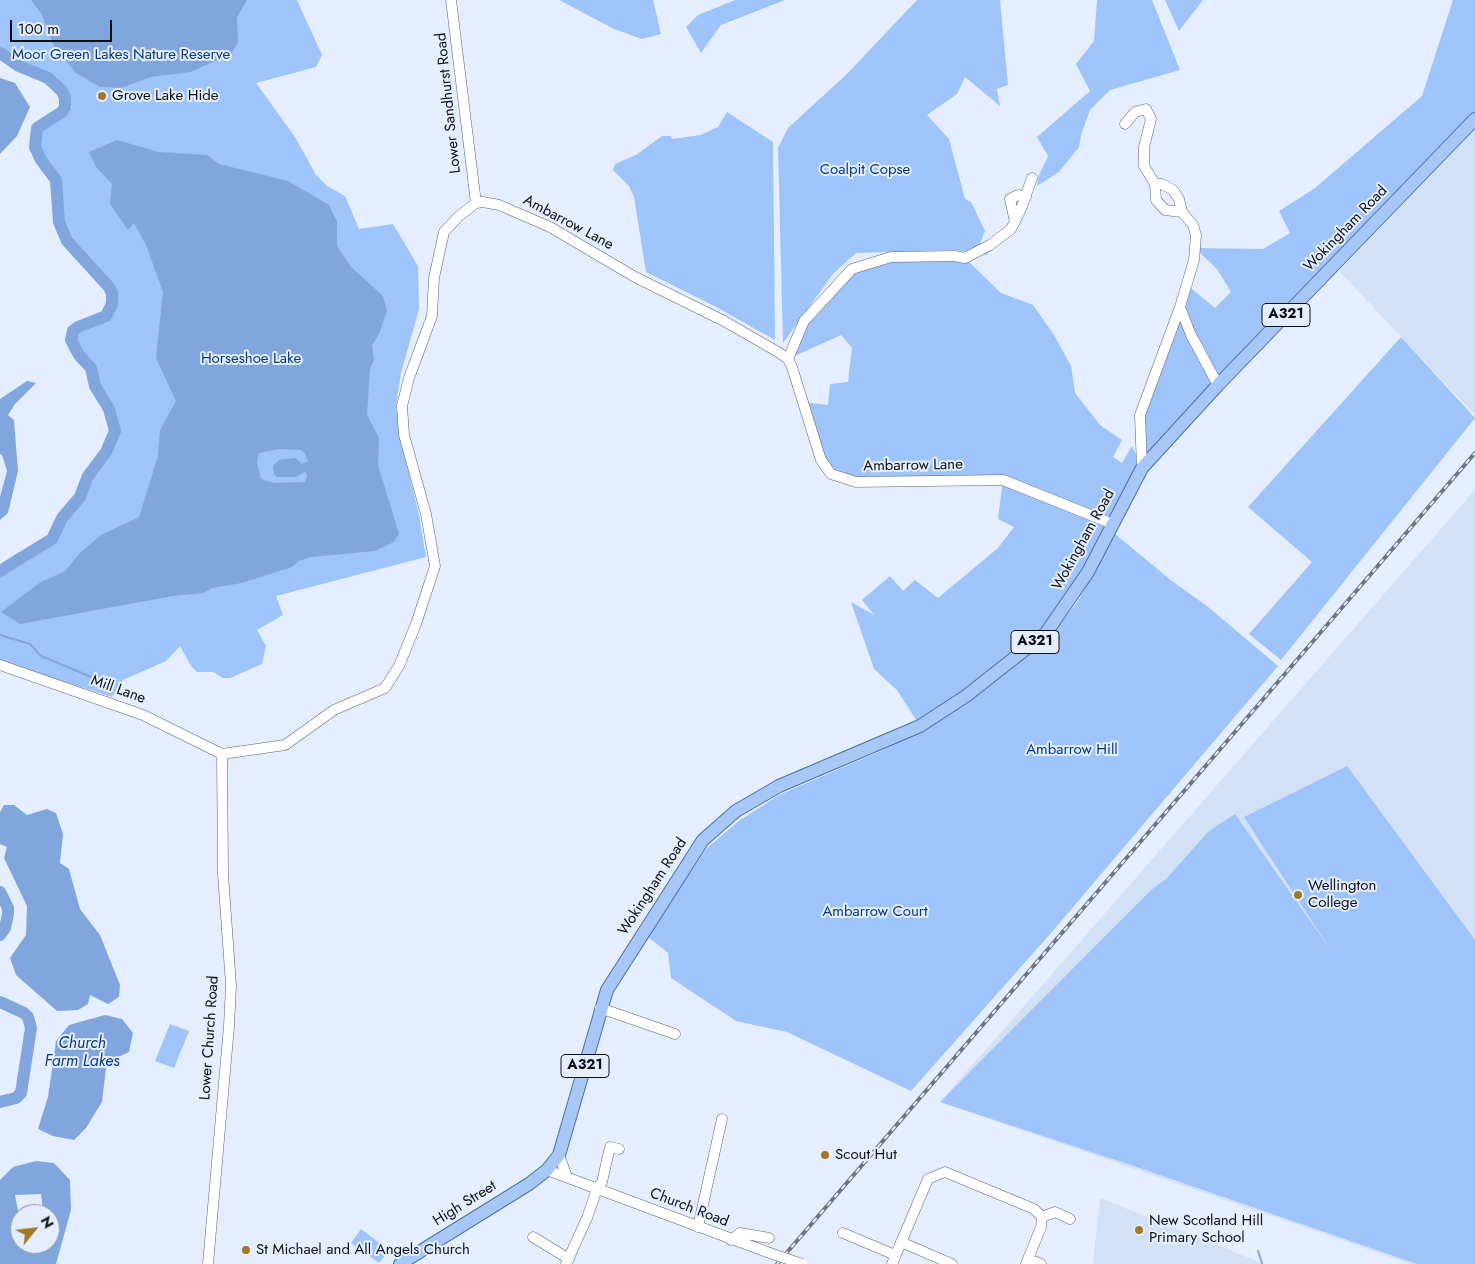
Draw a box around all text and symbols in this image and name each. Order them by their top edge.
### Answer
scale bar [12,10,115,42]
text: 100 m [18,18,59,40]
street label: Lower Sandhurst Road [433,32,465,174]
park label: Moor Green Lakes Nature Reserve [12,46,230,64]
place label: Grove Lake Hide [112,87,219,105]
marker: Grove Lake Hide [96,90,108,102]
park label: Coalpit Copse [820,161,910,179]
street label: Wokingham Road [1300,182,1392,276]
street label: Ambarrow Lane [520,192,616,254]
road number: A321 [1262,304,1310,326]
park label: Horseshoe Lake [201,350,301,368]
street label: Ambarrow Lane [863,456,963,476]
street label: Wokingham Road [1049,486,1119,594]
road number: A321 [1011,630,1059,654]
street label: Mill Lane [88,672,148,708]
park label: Ambarrow Hill [1026,741,1118,759]
street label: Wokingham Road [615,835,691,939]
place label: Wellington College [1308,877,1376,912]
marker: Wellington College [1292,889,1304,901]
park label: Ambarrow Court [822,903,928,921]
street label: Lower Church Road [197,975,223,1101]
water label: Church Farm Lakes [44,1034,120,1072]
road number: A321 [561,1054,609,1078]
place label: Scout Hut [835,1146,897,1164]
marker: Scout Hut [819,1149,831,1161]
street label: High Street [430,1177,500,1231]
street label: Church Road [647,1185,731,1231]
north arrow [10,1204,60,1254]
text: N [36,1212,59,1232]
place label: New Scotland Hill Primary School [1149,1212,1263,1247]
marker: New Scotland Hill Primary School [1133,1224,1145,1236]
place label: St Michael and All Angels Church [256,1241,470,1259]
marker: St Michael and All Angels Church [240,1244,252,1256]

